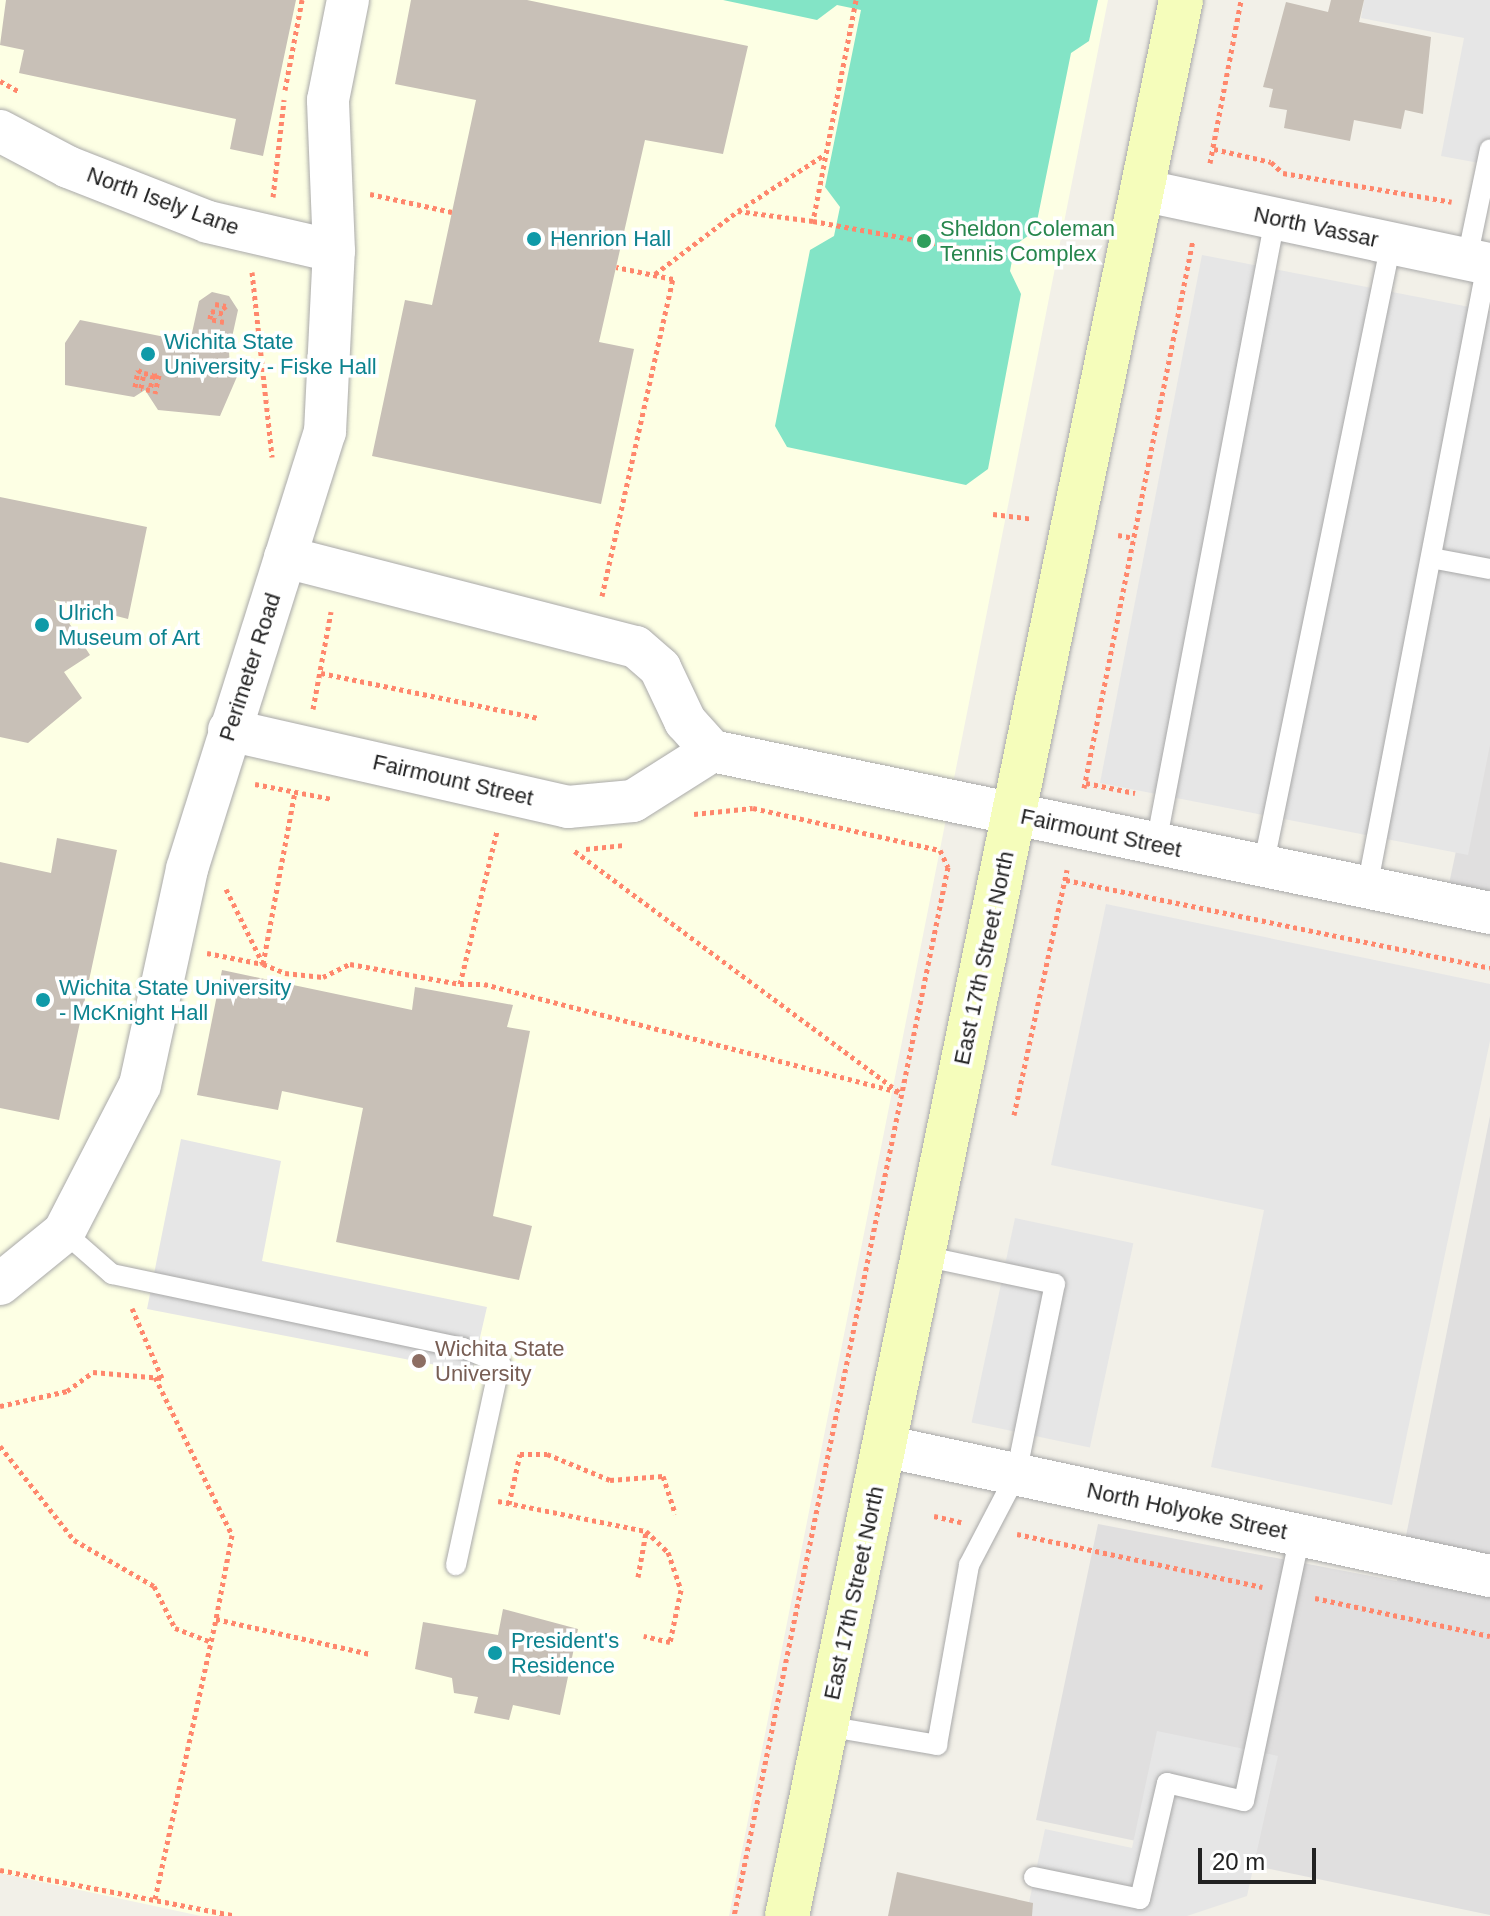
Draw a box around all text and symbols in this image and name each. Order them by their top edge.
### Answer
street label: North Isely Lane [83,161,243,241]
street label: North Vassar [1251,201,1381,253]
place label: Sheldon Coleman Tennis Complex [940,215,1115,266]
place label: Henrion Hall [550,226,671,252]
marker: Henrion Hall [525,230,543,248]
marker: Sheldon Coleman Tennis Complex [915,232,933,250]
place label: Wichita State University - Fiske Hall [164,328,377,380]
marker: Wichita State University - Fiske Hall [139,345,157,363]
street label: Perimeter Road [214,590,286,744]
place label: Ulrich Museum of Art [58,599,201,650]
marker: Ulrich Museum of Art [33,616,51,634]
street label: Fairmount Street [370,749,536,811]
street label: Fairmount Street [1018,803,1184,863]
street label: East 17th Street North [948,849,1020,1067]
place label: Wichita State University - McKnight Hall [59,974,291,1026]
marker: Wichita State University - McKnight Hall [34,991,52,1009]
place label: Wichita State University [435,1335,565,1386]
marker: Wichita State University [410,1352,428,1370]
street label: North Holyoke Street [1084,1477,1290,1545]
street label: East 17th Street North [818,1484,890,1702]
place label: President's Residence [511,1627,619,1678]
marker: President's Residence [486,1644,504,1662]
scale bar [1202,1832,1320,1882]
text: 20 m [1212,1848,1265,1875]

